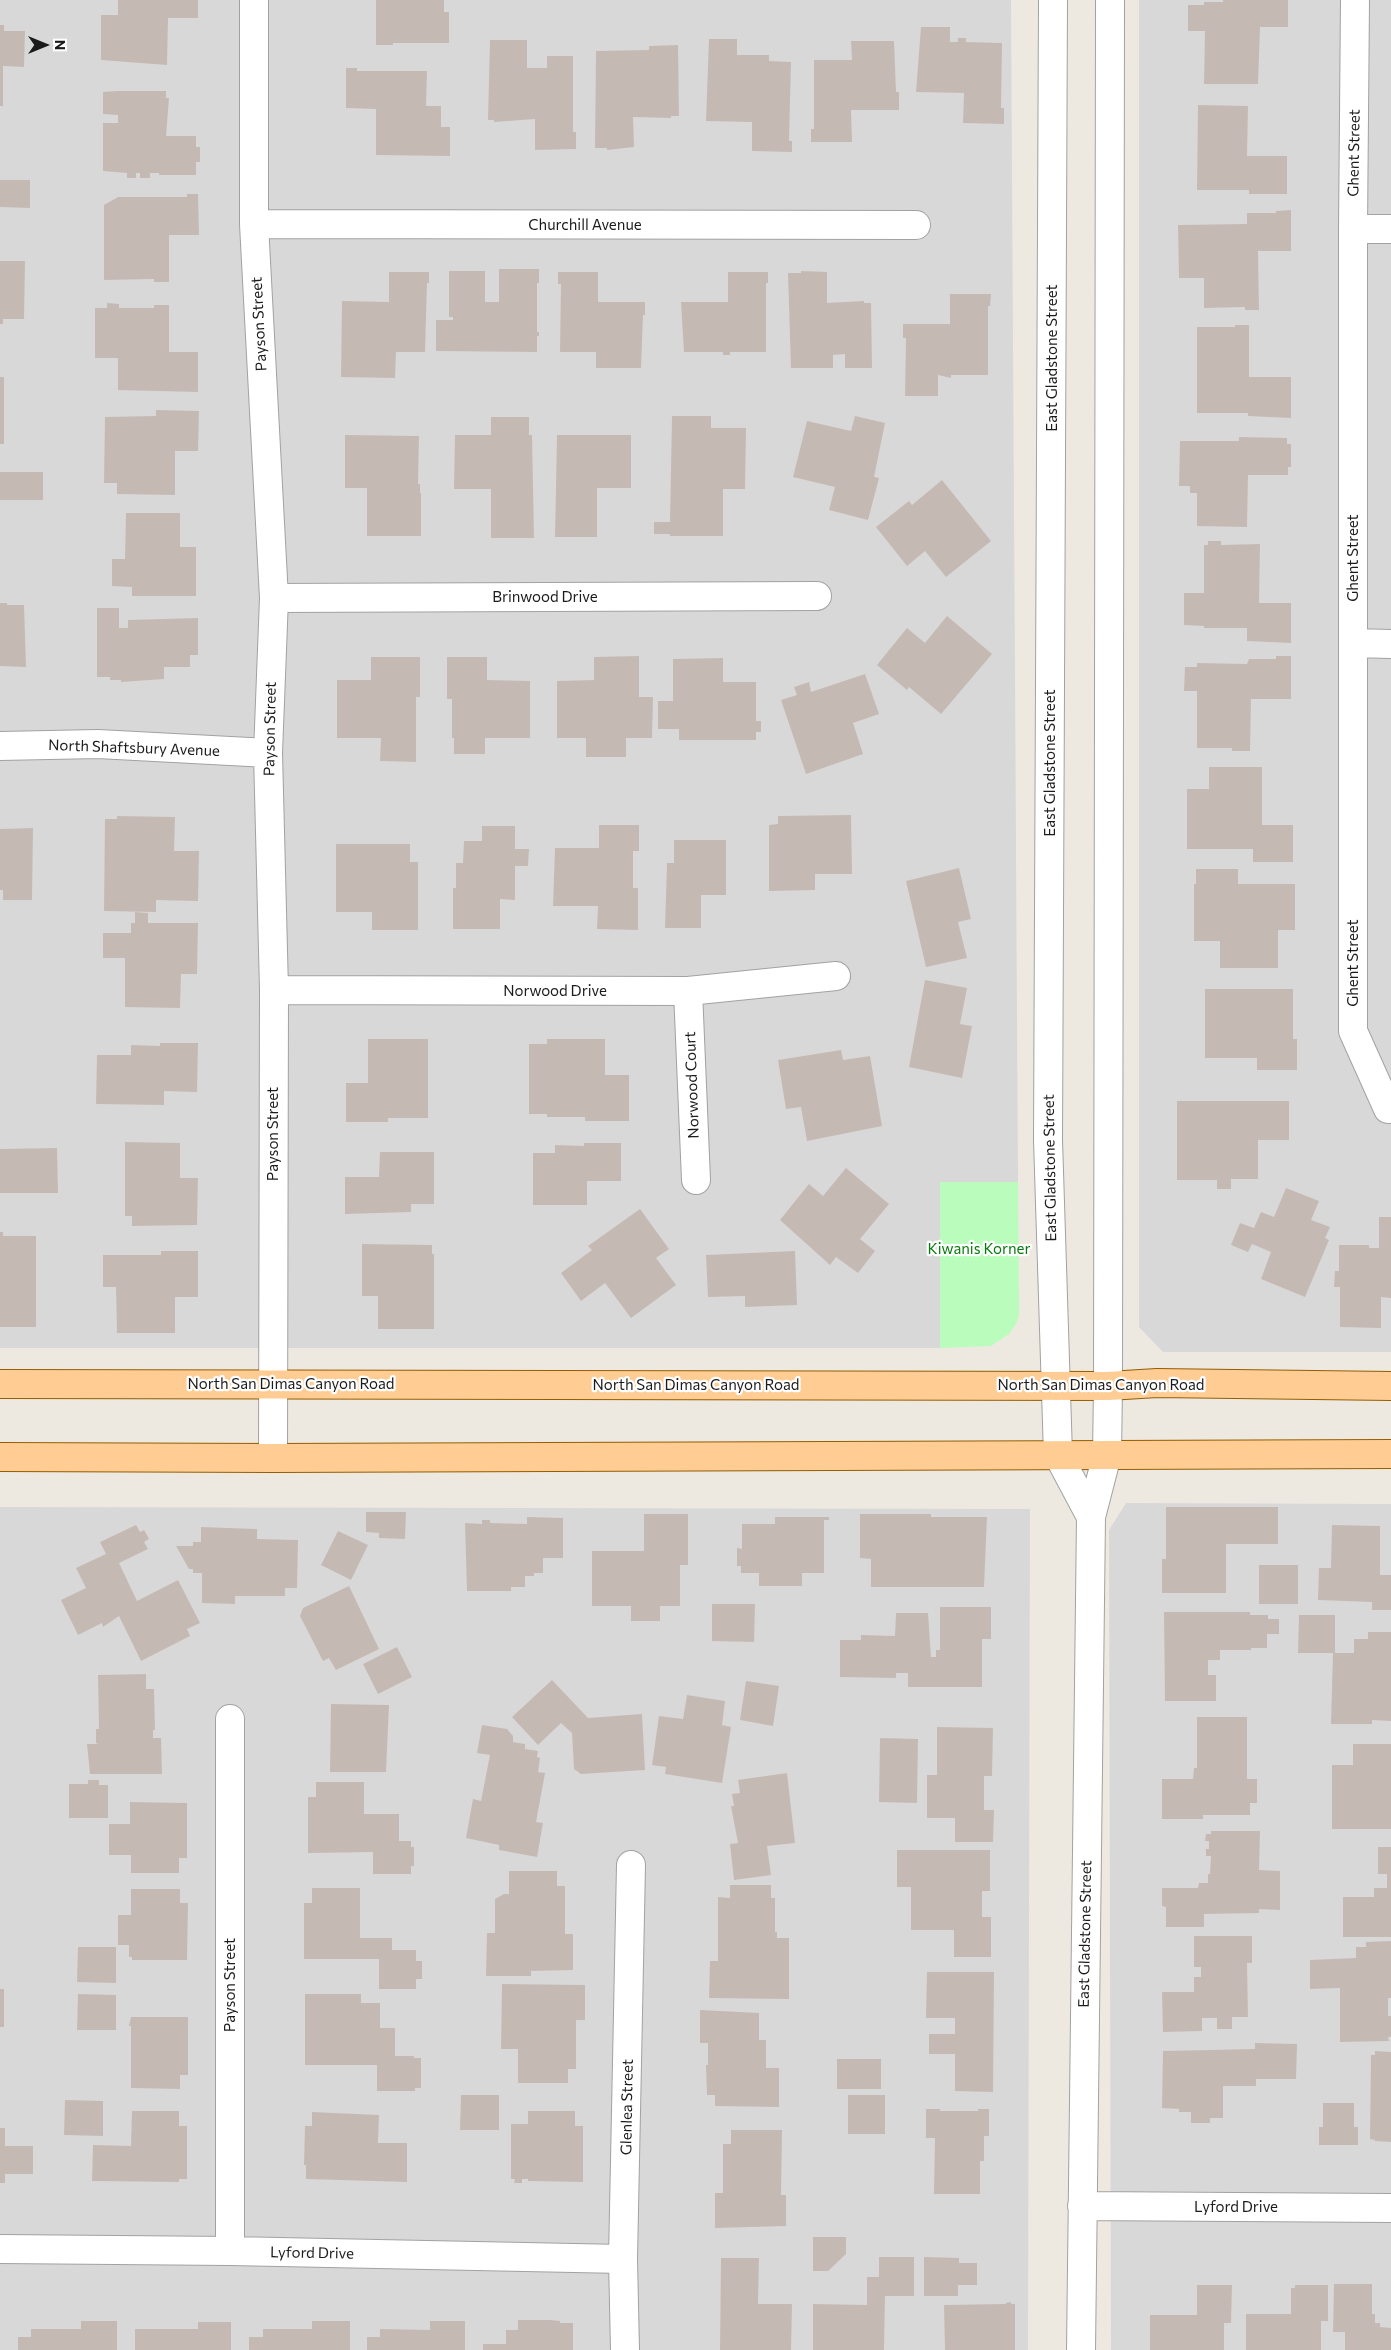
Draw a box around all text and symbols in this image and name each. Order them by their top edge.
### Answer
north arrow [20,20,70,70]
text: N [52,40,69,50]
street label: Ghent Street [1344,109,1364,197]
street label: Churchill Avenue [528,216,642,234]
street label: Payson Street [248,276,270,372]
street label: East Gladstone Street [1043,284,1061,432]
street label: Ghent Street [1344,514,1362,602]
street label: Brinwood Drive [492,588,598,606]
street label: Payson Street [260,682,280,776]
street label: East Gladstone Street [1041,689,1059,837]
street label: North Shaftsbury Avenue [48,736,220,760]
street label: Ghent Street [1344,919,1362,1007]
street label: Norwood Drive [503,982,607,1000]
street label: Norwood Court [681,1031,703,1139]
street label: Payson Street [264,1087,282,1181]
street label: East Gladstone Street [1040,1094,1060,1242]
park label: Kiwanis Korner [928,1240,1030,1258]
street label: North San Dimas Canyon Road [187,1375,395,1393]
street label: North San Dimas Canyon Road [592,1376,800,1394]
street label: North San Dimas Canyon Road [997,1376,1205,1394]
street label: East Gladstone Street [1075,1860,1095,2008]
street label: Payson Street [221,1938,239,2032]
street label: Glenlea Street [617,2059,637,2155]
street label: Lyford Drive [1194,2198,1278,2216]
street label: Lyford Drive [270,2243,354,2263]

